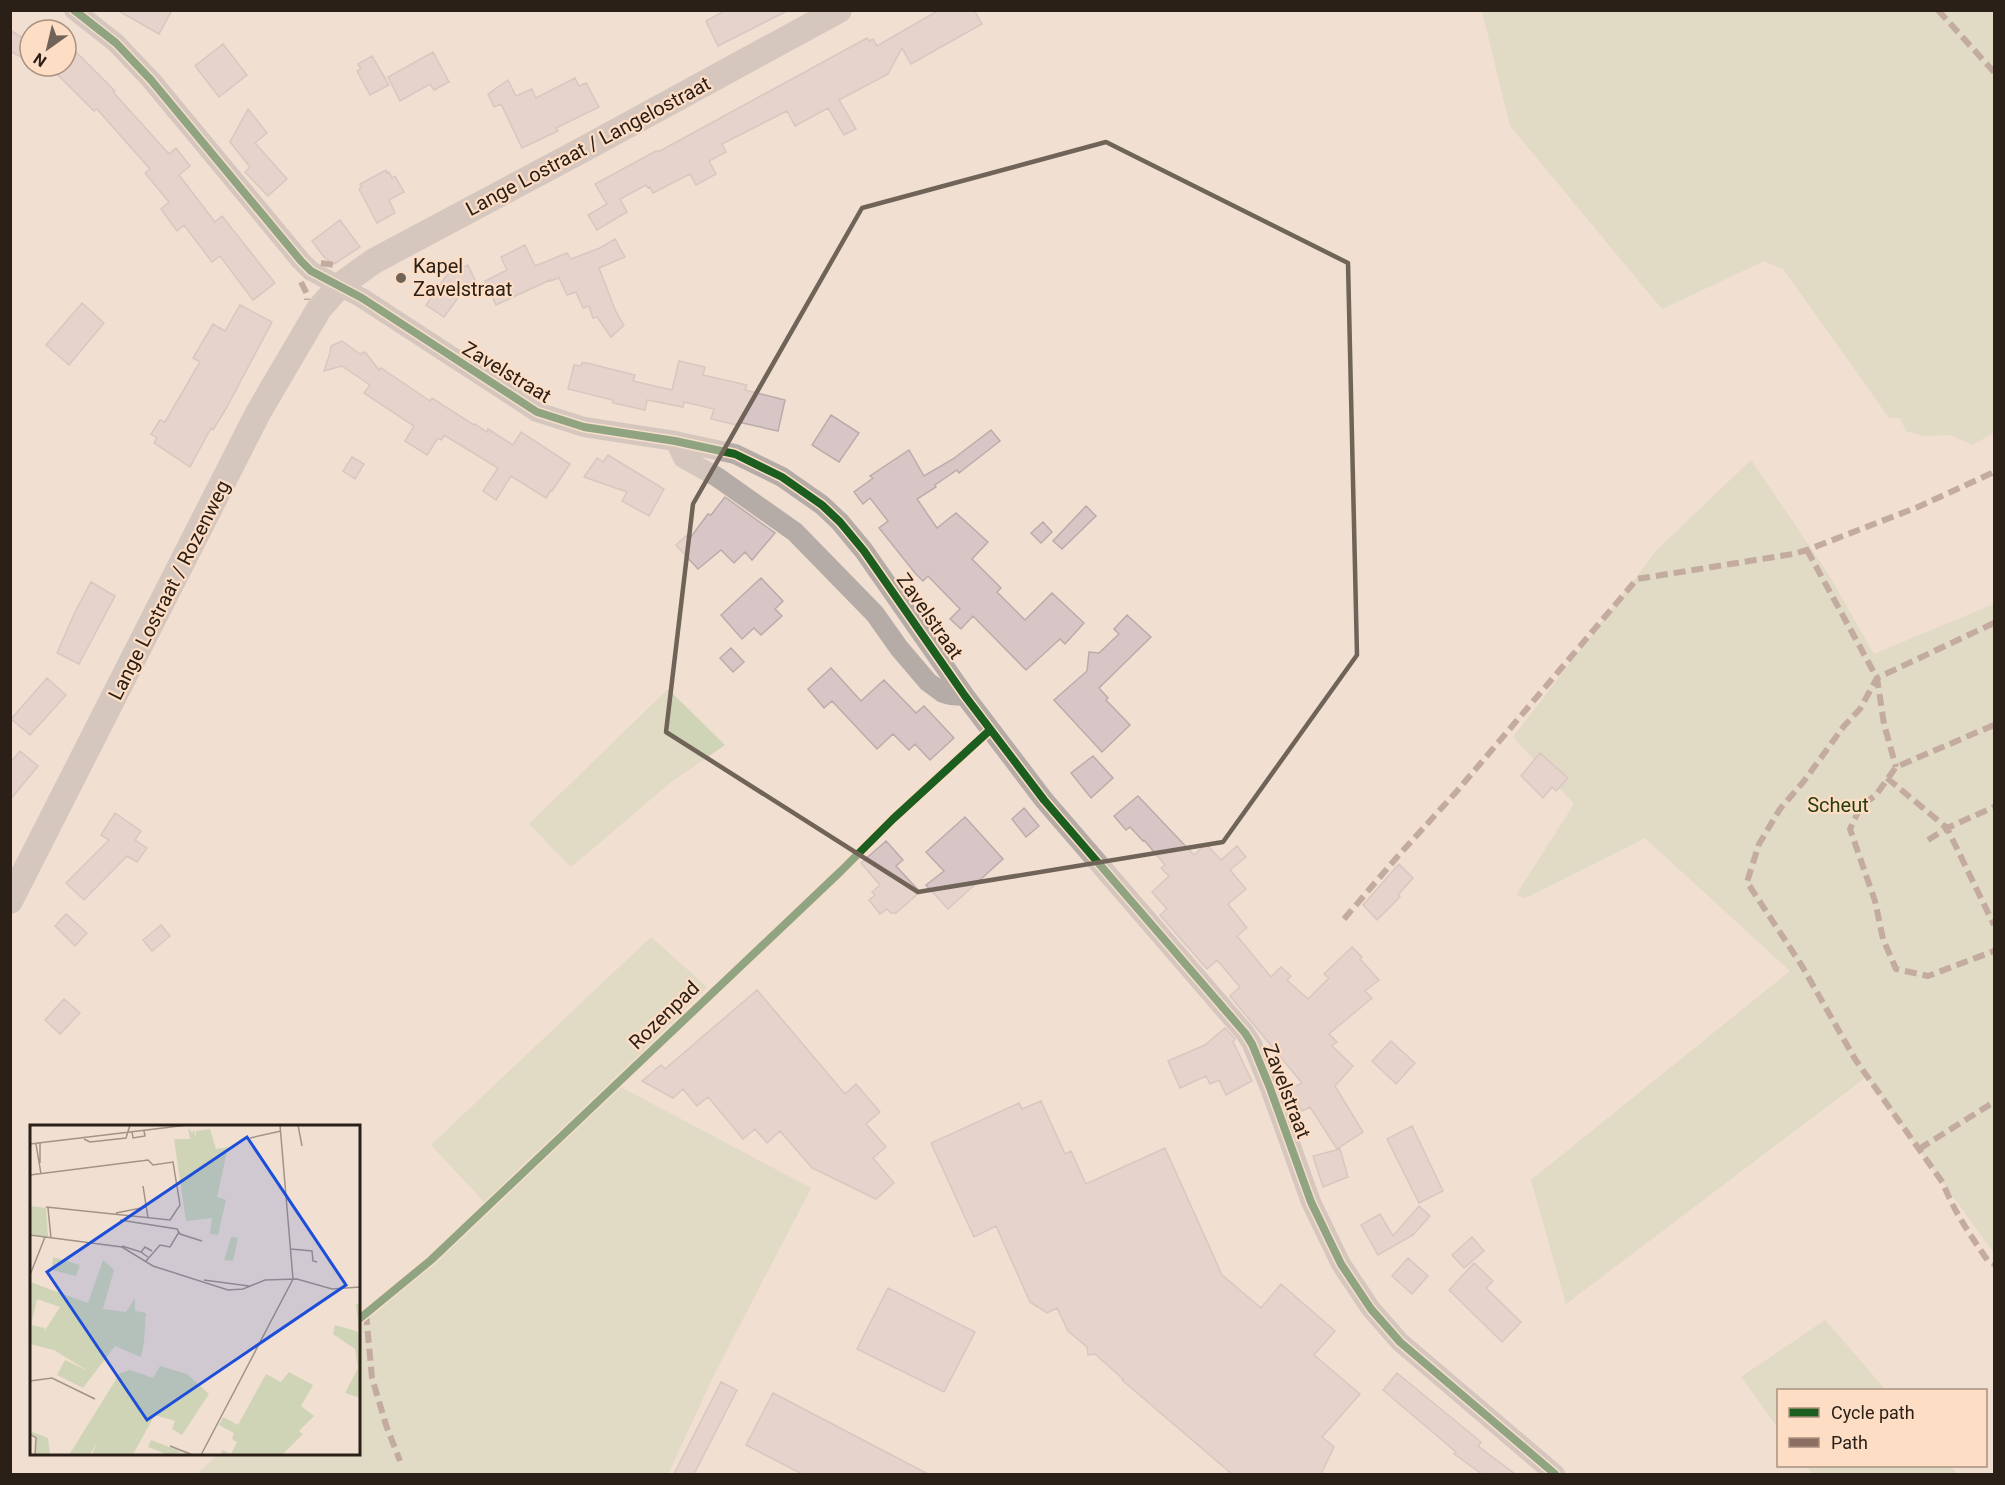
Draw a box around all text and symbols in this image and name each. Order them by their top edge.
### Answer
north arrow [18,18,78,78]
text: N [30,49,50,71]
street label: Lange Lostraat / Langelostraat [462,71,714,221]
place label: Kapel Zavelstraat [413,254,512,301]
marker: Kapel Zavelstraat [394,271,408,285]
street label: Zavelstraat [458,336,556,408]
street label: Lange Lostraat / Rozenweg [103,476,235,704]
street label: Zavelstraat [892,568,968,664]
park label: Scheut [1807,793,1869,817]
street label: Rozenpad [624,976,704,1054]
street label: Zavelstraat [1258,1040,1316,1142]
inset map [30,1125,360,1455]
legend [1777,1389,1987,1467]
text: Cycle path [1831,1402,1915,1423]
text: Path [1831,1432,1868,1453]

